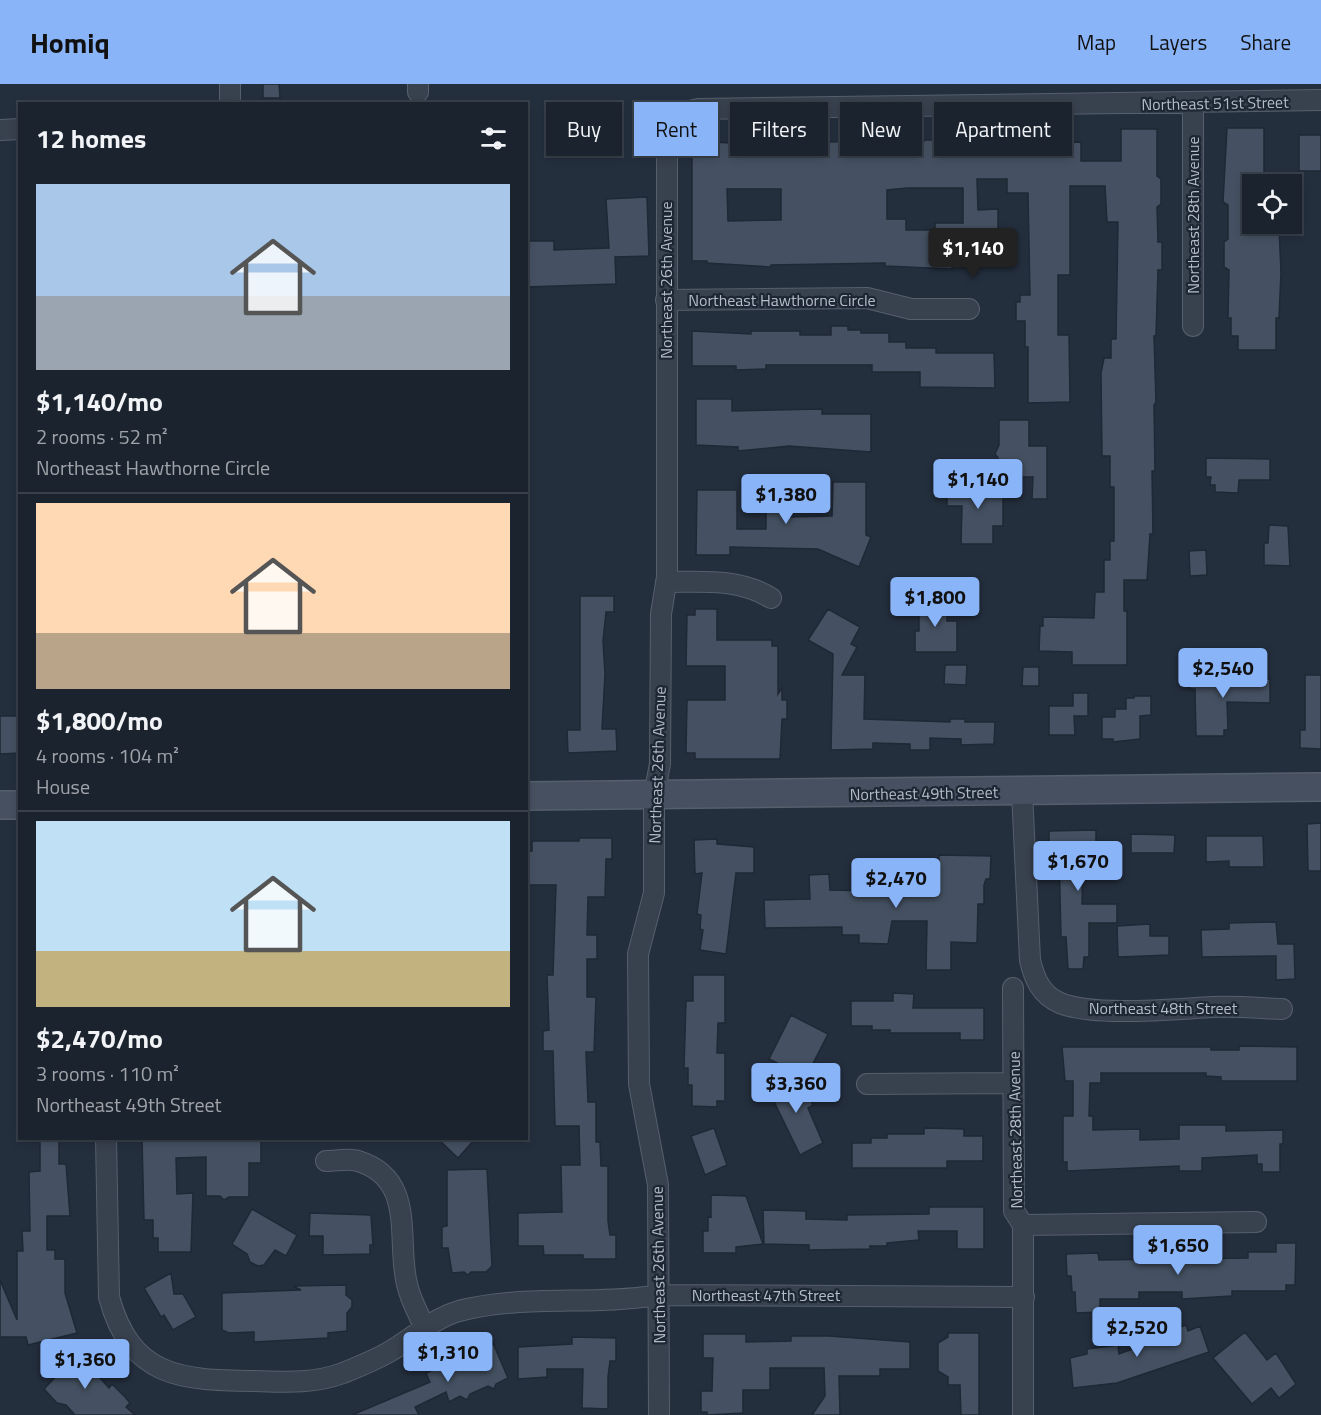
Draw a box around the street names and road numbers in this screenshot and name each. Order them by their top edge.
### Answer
street label: Northeast 51st Street [1141,90,1289,116]
street label: Northeast 28th Avenue [1181,136,1205,294]
street label: Northeast 26th Avenue [654,201,678,359]
street label: Northeast Hawthorne Circle [688,288,876,312]
street label: Northeast 26th Avenue [642,686,672,844]
street label: Northeast 49th Street [850,780,999,806]
street label: Northeast 48th Street [1089,996,1238,1020]
street label: Northeast 28th Avenue [1002,1051,1028,1209]
street label: Northeast 26th Avenue [645,1186,671,1344]
street label: Northeast 47th Street [692,1283,841,1307]

